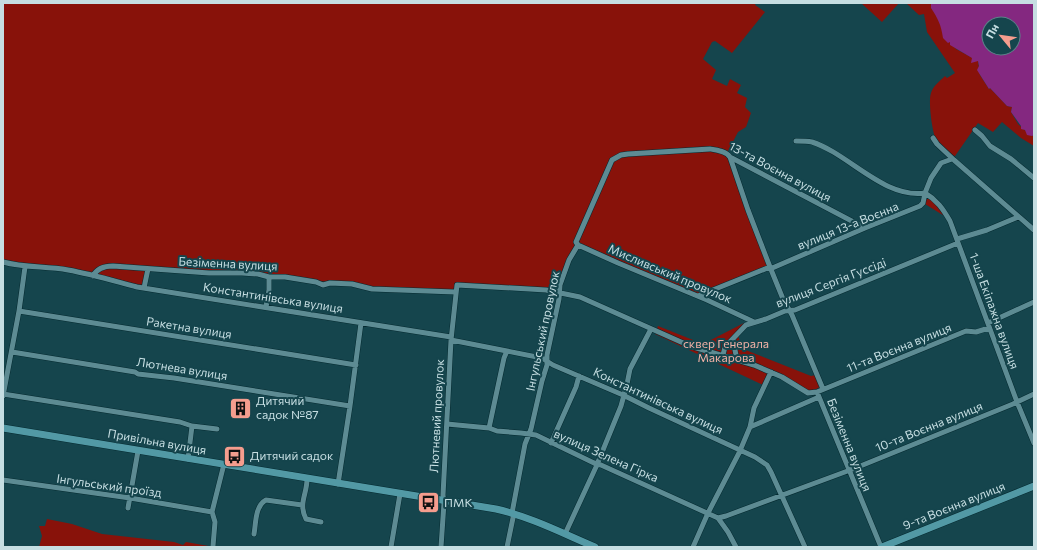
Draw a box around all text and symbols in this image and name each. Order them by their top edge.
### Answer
north arrow [981,16,1021,56]
text: Пн [983,21,1001,40]
street label: 13-та Воєнна вулиця [727,138,834,204]
street label: вулиця 13-а Воєнна [795,198,900,252]
street label: Мисливський провулок [607,241,735,306]
street label: 1-ша Екіпажна вулиця [967,251,1022,371]
street label: Безіменна вулиця [178,253,278,273]
street label: вулиця Сергія Гуссіді [773,255,888,310]
street label: Інгульський провулок [522,269,562,392]
street label: Константинівська вулиця [202,279,344,315]
street label: Ракетна вулиця [145,313,233,341]
street label: 11-та Воєнна вулиця [844,320,953,375]
park label: сквер Генерала Макарова [683,336,769,364]
street label: Лютнева вулиця [136,354,229,382]
street label: Лютневий провулок [426,358,446,473]
street label: Константинівська вулиця [591,364,725,436]
place label: Дитячий садок №87 [256,393,319,421]
building icon: Дитячий садок №87 [228,395,254,421]
street label: Безіменна вулиця [825,396,875,493]
street label: 10-та Воєнна вулиця [873,398,984,454]
street label: Привільна вулиця [107,425,208,457]
street label: вулиця Зелена Гірка [552,426,661,484]
bus stop icon: Дитячий садок [222,443,248,469]
place label: Дитячий садок [250,448,334,462]
street label: Інгульський проїзд [56,471,163,499]
street label: 9-та Воєнна вулиця [901,478,1007,532]
bus stop icon: ПМК [416,490,442,516]
place label: ПМК [444,495,473,509]

